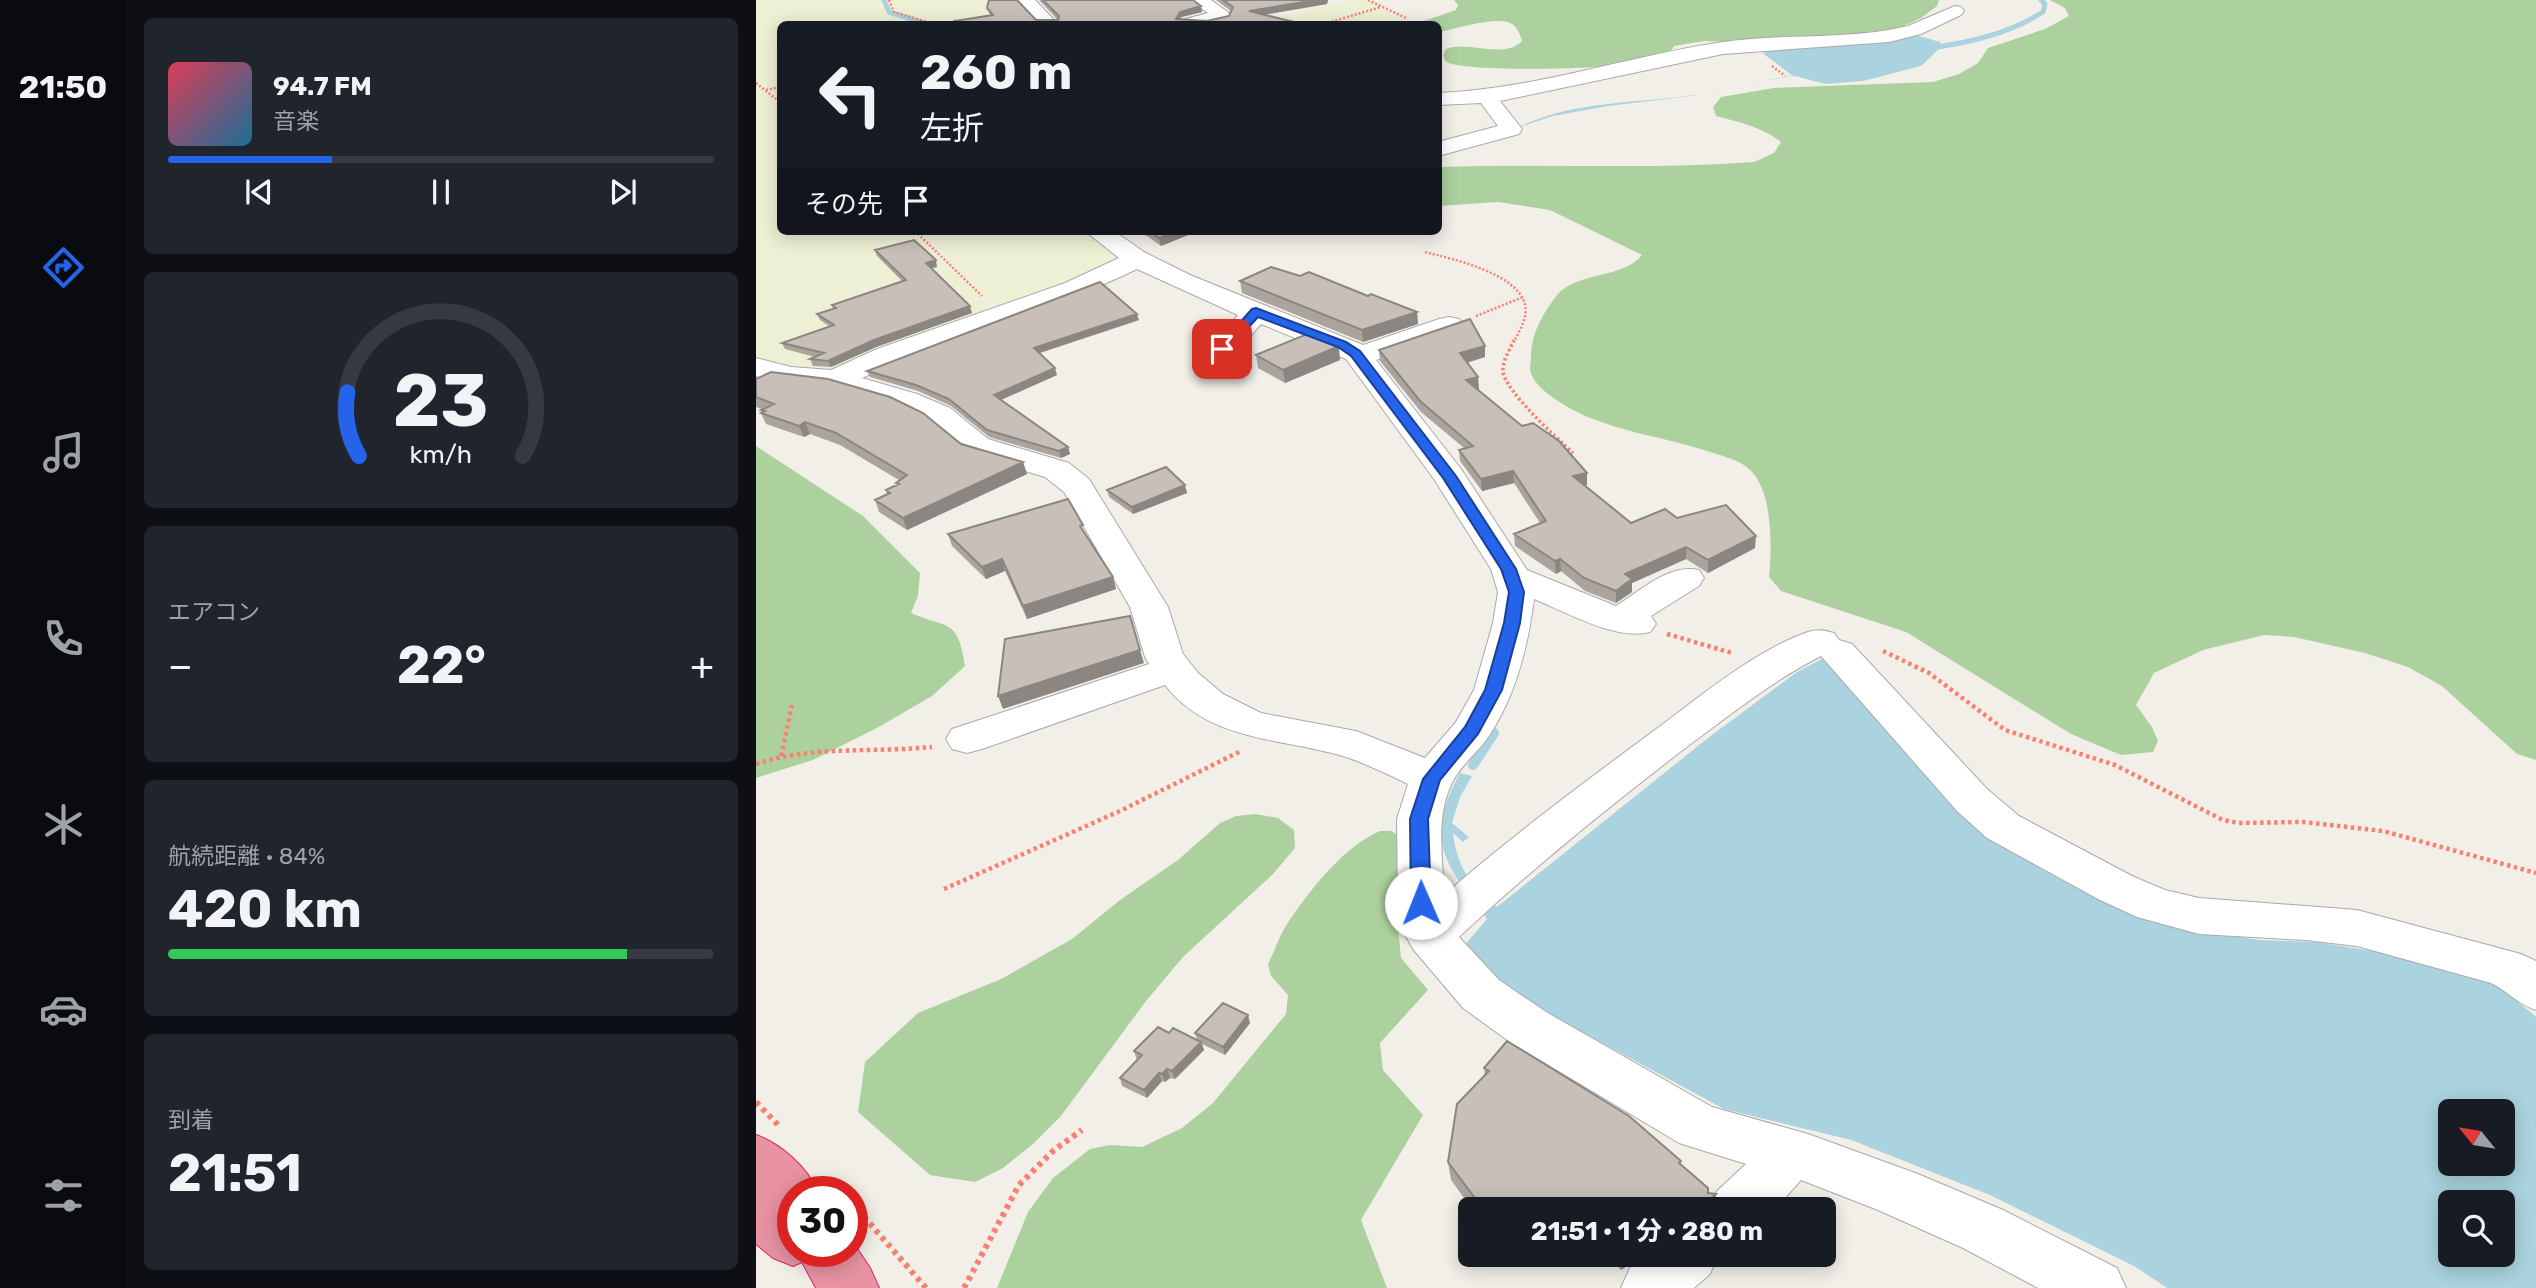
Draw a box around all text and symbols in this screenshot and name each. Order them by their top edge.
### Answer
text: 260 m [920,43,1072,101]
icon: left [805,49,896,140]
text: 21:50 [19,68,107,106]
text: 94.7 FM [273,71,372,102]
text: 音楽 [273,107,319,135]
text: 左折 [920,109,984,147]
icon: previous [240,173,278,211]
icon: pause [422,173,460,211]
icon: next [604,173,642,211]
icon: arrive [897,182,935,220]
text: その先 [805,189,883,220]
icon: directions [39,243,88,292]
pin [1192,319,1252,379]
icon: arrive [1203,330,1241,368]
text: 23 [393,358,489,444]
icon: music [39,428,88,477]
text: km/h [410,440,472,469]
text: エアコン [168,598,260,626]
icon: phone [39,614,88,663]
text: 22° [397,634,486,696]
text: − [168,643,193,689]
text: + [690,643,714,689]
icon: climate [39,800,88,849]
text: 航続距離 · 84% [168,842,325,870]
position arrow [1384,866,1458,940]
text: 420 km [168,878,362,940]
icon: car [39,985,88,1034]
north arrow [2438,1099,2515,1176]
map controls [2438,1099,2515,1267]
text: 到着 [168,1106,214,1134]
text: 21:51 [168,1142,302,1204]
icon: filters [39,1171,88,1220]
speed limit sign: 30 [777,1176,868,1267]
button: search [2438,1190,2515,1267]
text: 21:51 · 1 分 · 280 m [1531,1216,1763,1247]

